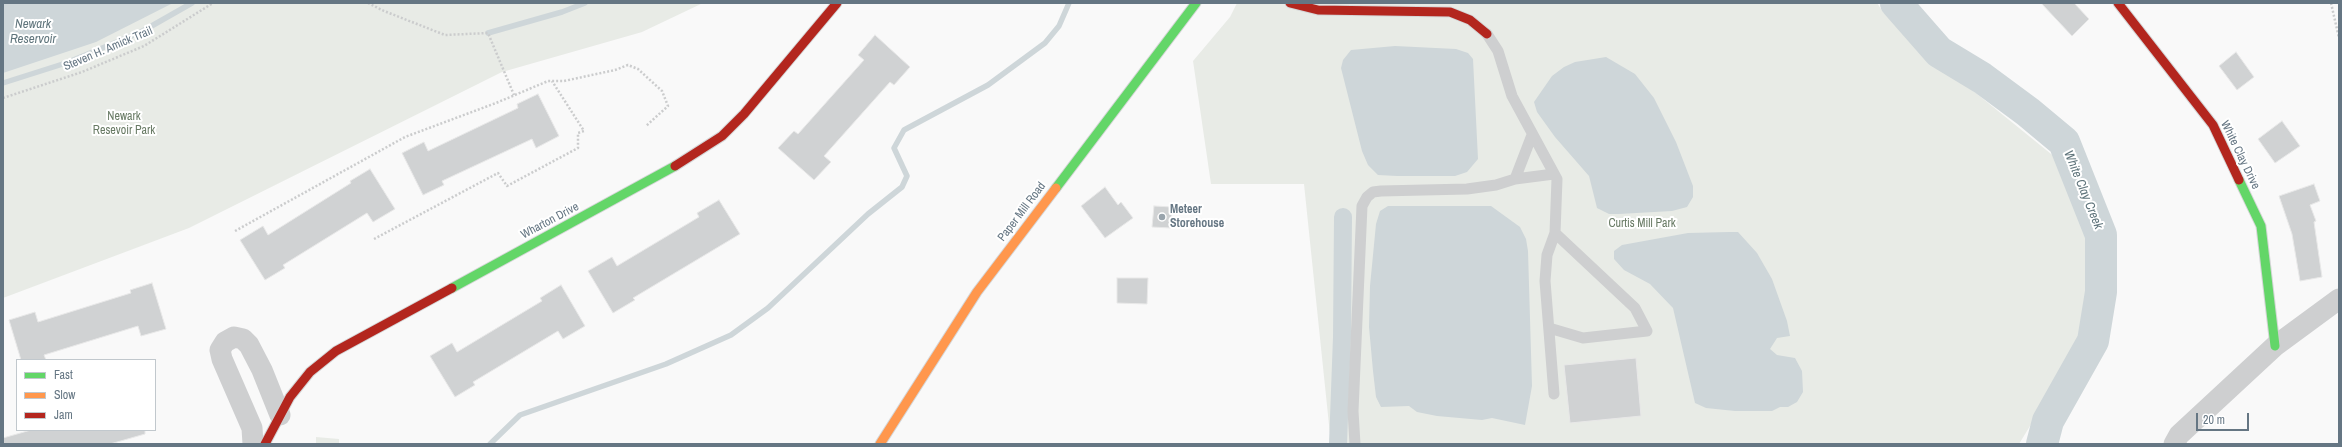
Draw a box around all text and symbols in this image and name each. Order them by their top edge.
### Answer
water label: Newark Reservoir [10,17,56,48]
street label: Steven H. Amick Trail [61,24,155,74]
park label: Newark Resevoir Park [93,110,155,138]
street label: White Clay Drive [2217,118,2263,192]
water label: White Clay Creek [2060,148,2106,232]
street label: Paper Mill Road [995,179,1049,245]
street label: Wharton Drive [519,200,581,242]
place label: Meteer Storehouse [1170,203,1224,231]
marker: Meteer Storehouse [1157,212,1167,222]
park label: Curtis Mill Park [1608,217,1676,231]
legend [16,359,156,431]
text: Fast [54,367,73,383]
text: Slow [54,387,75,403]
scale bar [2198,405,2251,431]
text: Jam [54,407,73,423]
text: 20 m [2203,412,2225,428]

